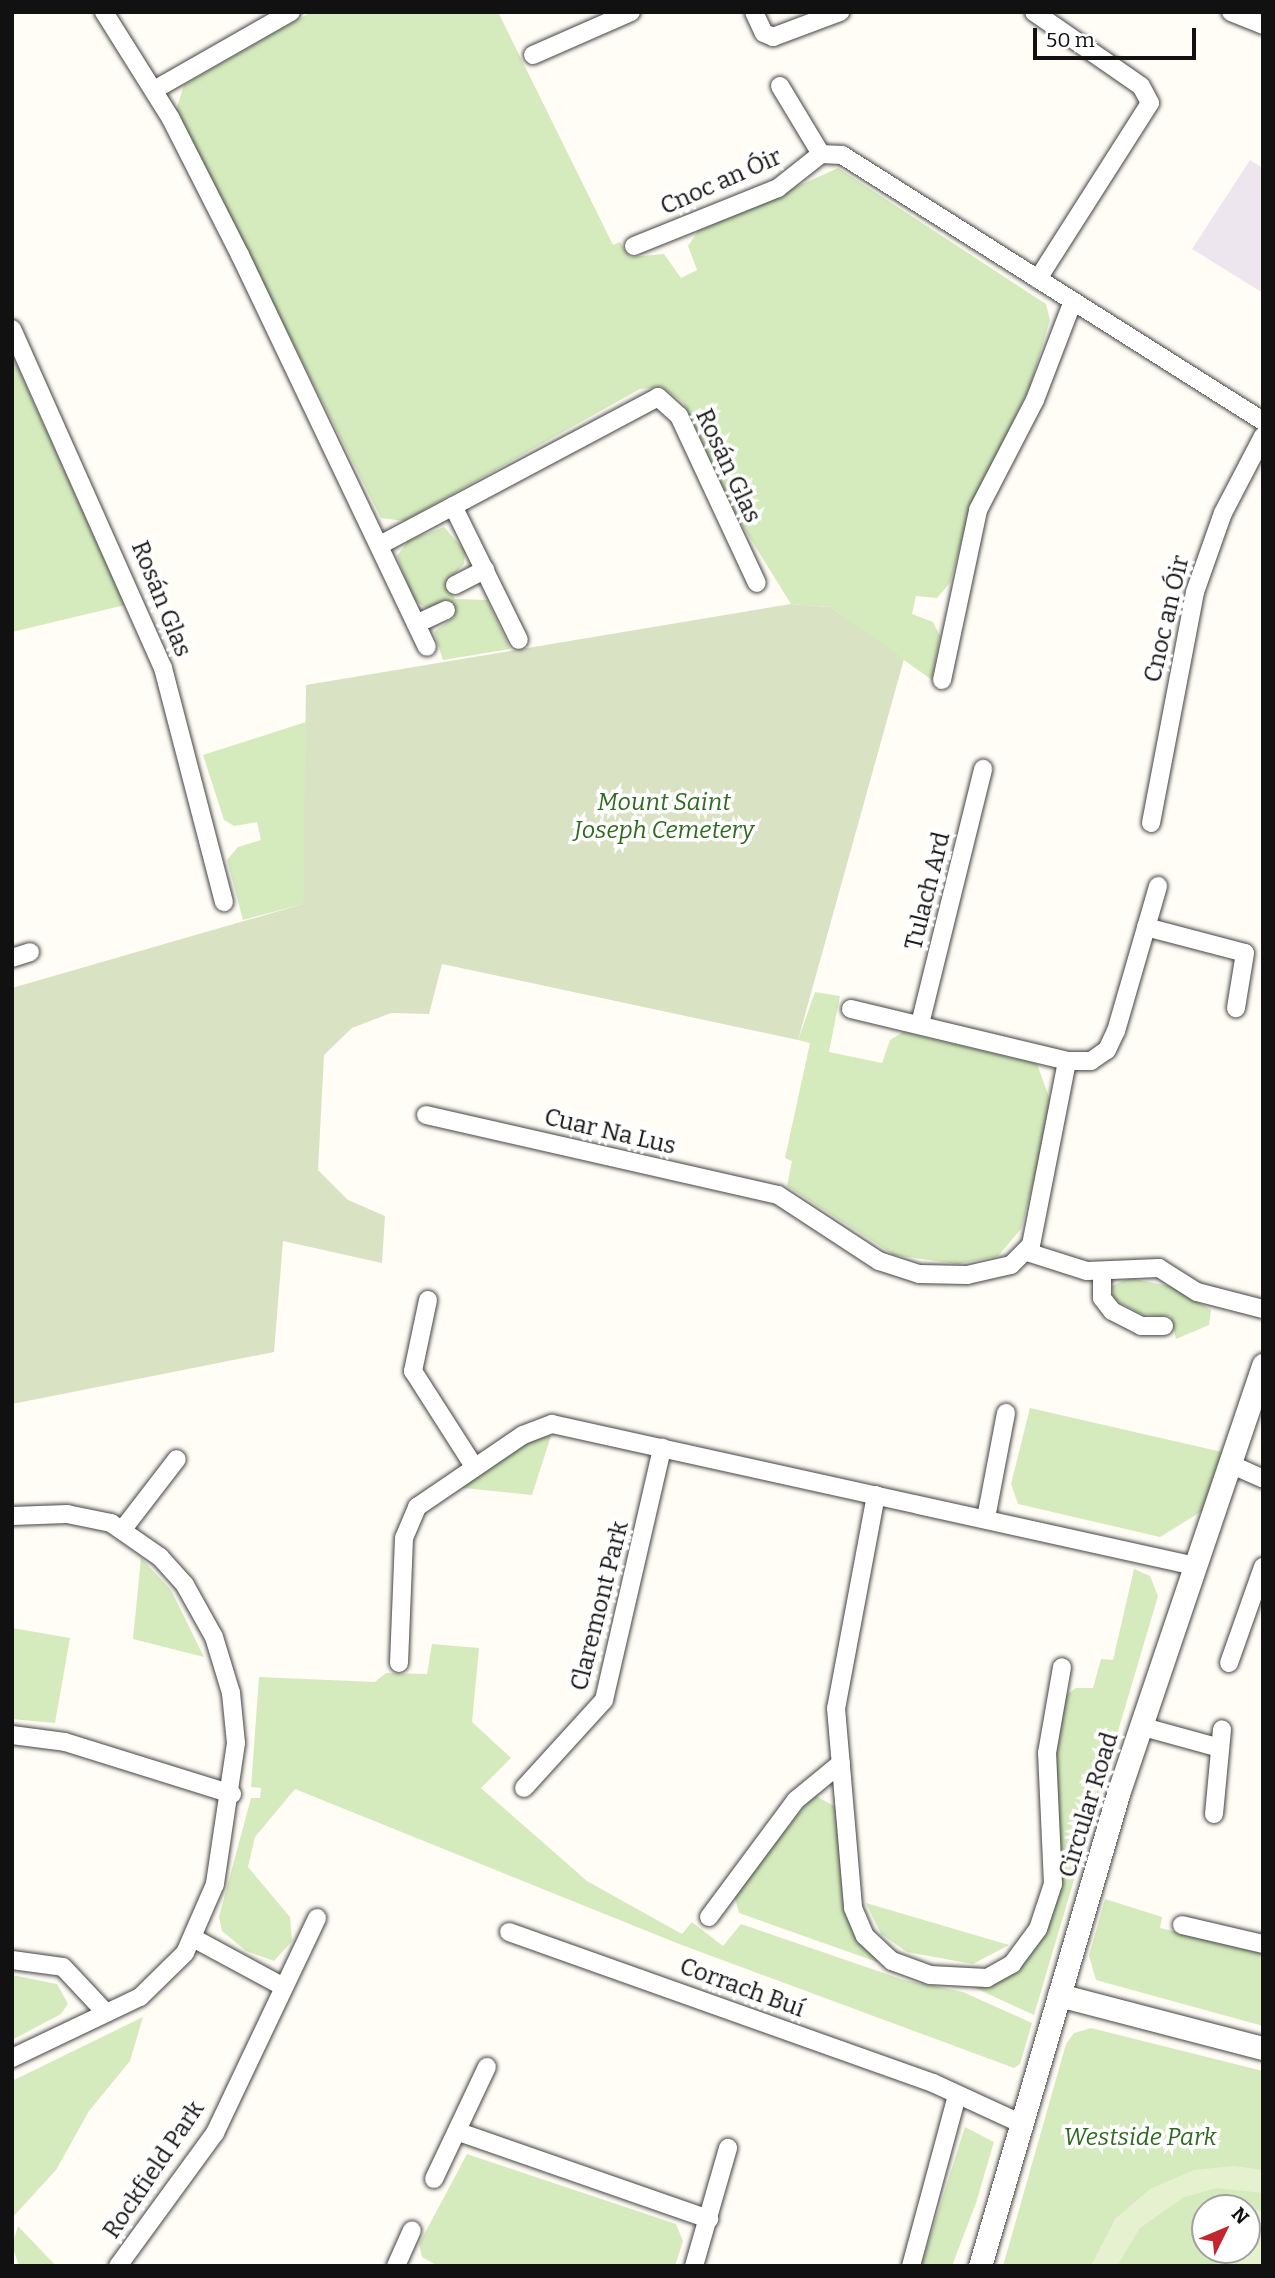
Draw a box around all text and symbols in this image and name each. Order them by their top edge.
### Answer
scale bar [1037,14,1200,58]
text: 50 m [1046,27,1095,53]
street label: Cnoc an Óir [656,143,786,221]
street label: Rosán Glas [689,405,767,527]
street label: Rosán Glas [125,537,197,661]
street label: Cnoc an Óir [1138,553,1196,685]
park label: Mount Saint Joseph Cemetery [574,789,754,845]
street label: Tulach Ard [899,829,957,953]
street label: Cuar Na Lus [542,1103,678,1161]
street label: Claremont Park [565,1518,635,1694]
street label: Circular Road [1053,1729,1125,1881]
street label: Corrach Buí [676,1952,808,2024]
street label: Rockfield Park [97,2096,211,2244]
park label: Westside Park [1063,2124,1217,2152]
north arrow [1191,2194,1261,2264]
text: N [1227,2202,1254,2229]

